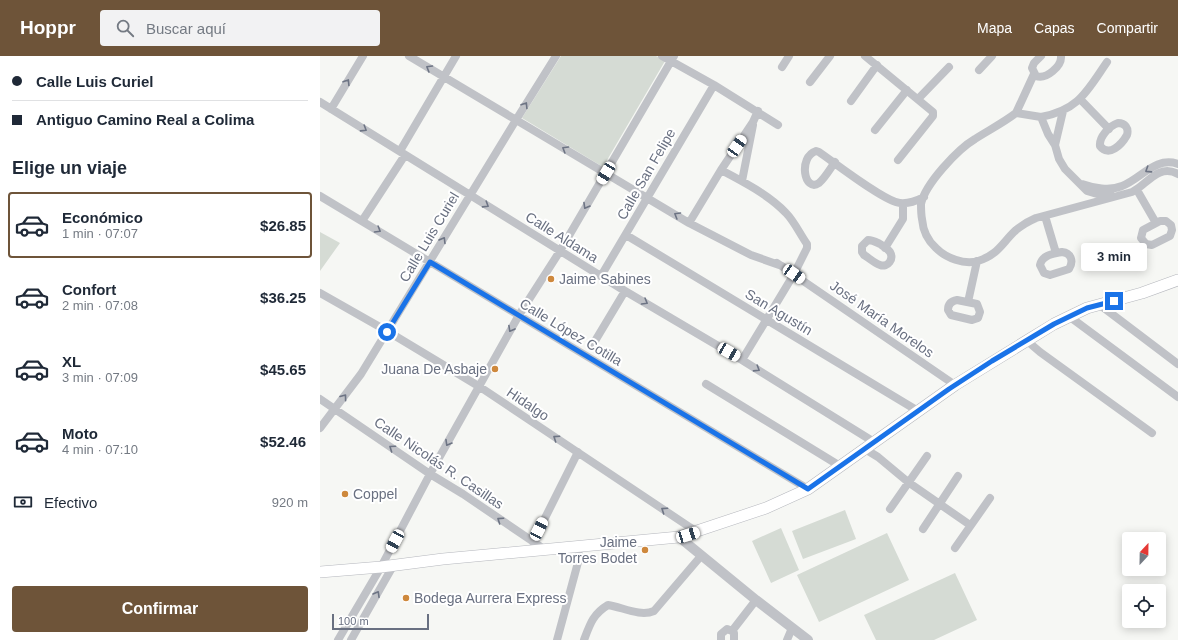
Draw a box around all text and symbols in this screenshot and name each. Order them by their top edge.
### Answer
search box [100,10,380,46]
text: Hoppr [20,17,76,38]
icon: search [114,17,136,39]
text: Buscar aquí [146,20,226,37]
text: Mapa [977,20,1012,36]
text: Capas [1034,20,1075,36]
text: Compartir [1097,20,1158,36]
one-way arrow [426,66,433,73]
text: Calle Luis Curiel [36,73,154,90]
one-way arrow [342,79,350,86]
one-way arrow [521,102,528,109]
text: Antiguo Camino Real a Colima [36,111,254,128]
one-way arrow [360,124,367,132]
street label: Calle San Felipe [613,125,679,222]
car [725,133,749,159]
one-way arrow [562,146,569,153]
text: Elige un viaje [12,158,127,178]
car [595,160,617,186]
one-way arrow [1145,165,1152,173]
street label: Calle Luis Curiel [396,189,462,285]
one-way arrow [482,200,489,208]
one-way arrow [583,202,591,209]
icon: car [14,207,50,243]
street label: Calle Aldama [523,208,601,266]
text: Económico [62,209,143,226]
one-way arrow [674,213,681,220]
text: $26.85 [260,217,306,234]
text: 1 min · 07:07 [62,226,138,241]
one-way arrow [374,226,381,233]
one-way arrow [438,237,446,244]
callout: 3 min [1081,243,1147,271]
text: 3 min [1097,249,1131,264]
car [781,262,807,286]
place label: Jaime Sabines [559,271,651,287]
marker: Jaime Sabines [546,274,556,284]
street label: José María Morelos [827,277,937,361]
icon: car [14,279,50,315]
text: Confort [62,281,116,298]
street label: San Agustín [743,286,815,338]
text: $36.25 [260,289,306,306]
route end [1105,292,1123,310]
street label: Calle López Cotilla [517,295,625,369]
text: 2 min · 07:08 [62,298,138,313]
one-way arrow [641,298,648,305]
route start [378,323,396,341]
one-way arrow [509,325,516,333]
car [716,341,742,363]
icon: car [14,351,50,387]
text: XL [62,353,81,370]
text: $45.65 [260,361,306,378]
place label: Juana De Asbaje [381,361,487,377]
marker: Juana De Asbaje [490,364,500,374]
one-way arrow [752,364,759,371]
text: 3 min · 07:09 [62,370,138,385]
street label: Hidalgo [504,384,552,424]
one-way arrow [339,394,346,401]
street label: Calle Nicolás R. Casillas [371,414,507,512]
icon: car [14,423,50,459]
text: Moto [62,425,98,442]
text: $52.46 [260,433,306,450]
one-way arrow [554,436,561,443]
one-way arrow [445,439,452,446]
text: 4 min · 07:10 [62,442,138,457]
one-way arrow [390,446,397,453]
place label: Coppel [353,486,397,502]
marker: Coppel [340,489,350,499]
icon: cash [12,491,34,513]
text: Efectivo [44,494,97,511]
text: 920 m [272,495,308,510]
one-way arrow [662,508,669,515]
car [528,516,550,542]
one-way arrow [498,518,505,525]
car [675,526,701,544]
car [384,528,406,554]
north arrow [1122,532,1166,576]
map controls [1122,532,1166,628]
place label: Jaime Torres Bodet [558,534,637,566]
marker: Jaime Torres Bodet [640,545,650,555]
button: locate [1122,584,1166,628]
button: Confirmar [12,586,308,632]
place label: Bodega Aurrera Express [414,590,567,606]
one-way arrow [373,591,380,598]
marker: Bodega Aurrera Express [401,593,411,603]
scale bar [332,612,429,631]
text: 100 m [338,615,369,627]

